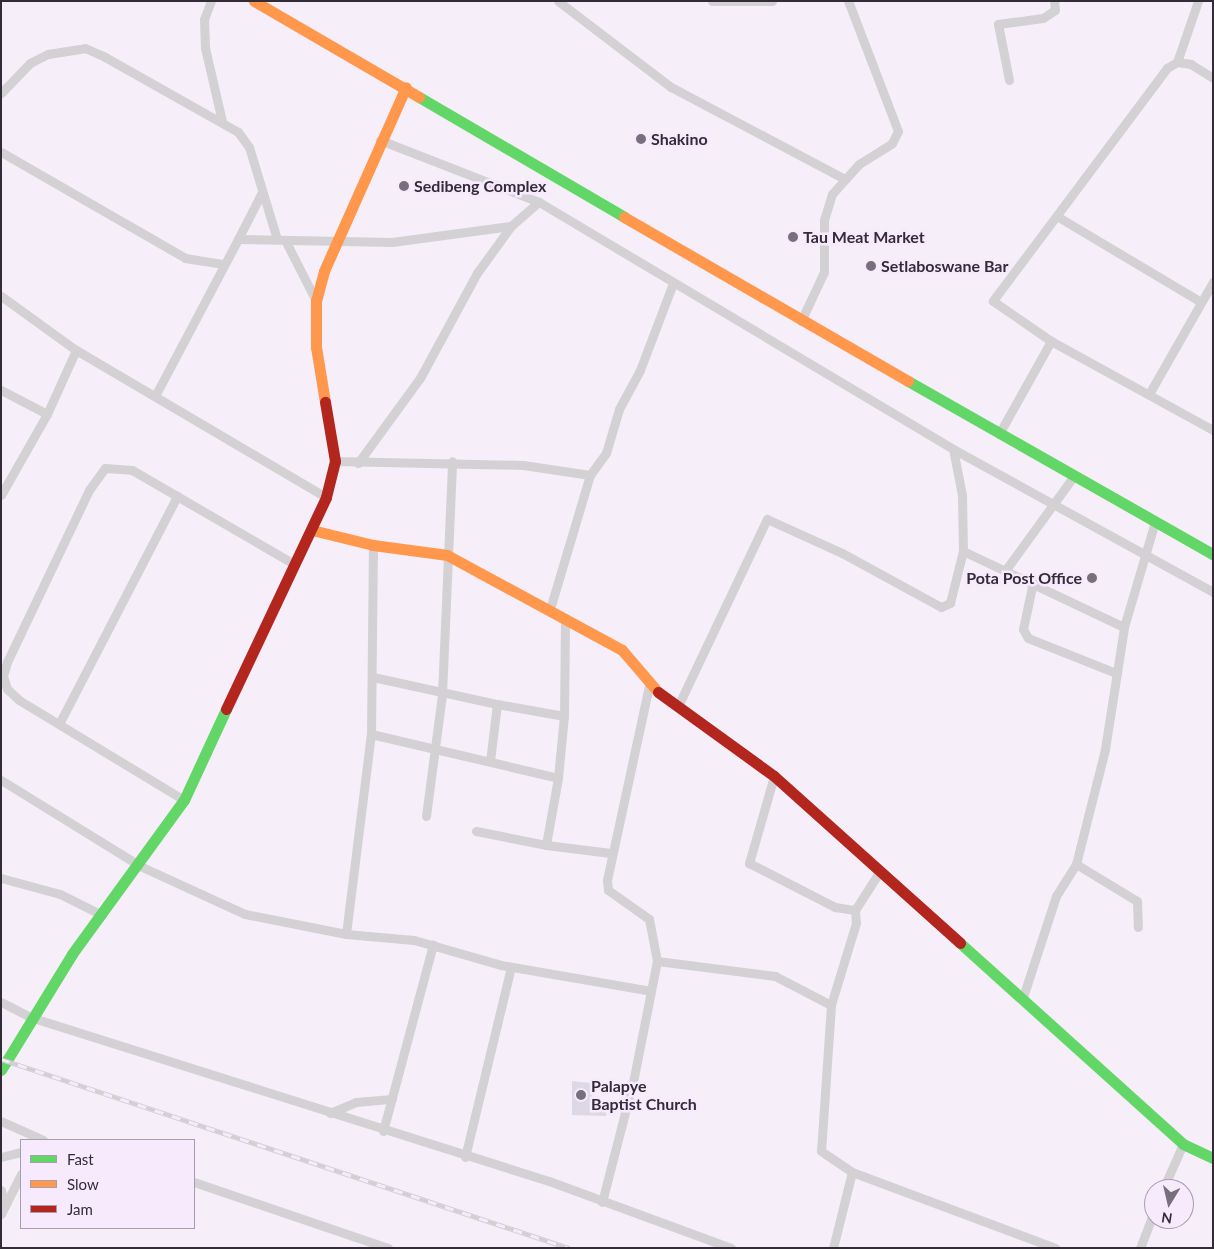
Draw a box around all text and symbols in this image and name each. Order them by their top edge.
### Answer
place label: Shakino [651,129,708,149]
marker: Shakino [635,133,647,145]
place label: Sedibeng Complex [414,176,546,196]
marker: Sedibeng Complex [398,180,410,192]
place label: Tau Meat Market [803,227,925,247]
marker: Tau Meat Market [787,231,799,243]
place label: Setlaboswane Bar [881,256,1008,276]
marker: Setlaboswane Bar [865,260,877,272]
place label: Pota Post Office [966,568,1082,588]
marker: Pota Post Office [1086,572,1098,584]
place label: Palapye Baptist Church [591,1076,697,1114]
marker: Palapye Baptist Church [575,1089,587,1101]
legend [20,1139,195,1229]
text: Fast [67,1150,94,1168]
text: Slow [67,1175,99,1193]
north arrow [1144,1179,1194,1229]
text: Jam [67,1200,93,1218]
text: N [1160,1209,1173,1228]

